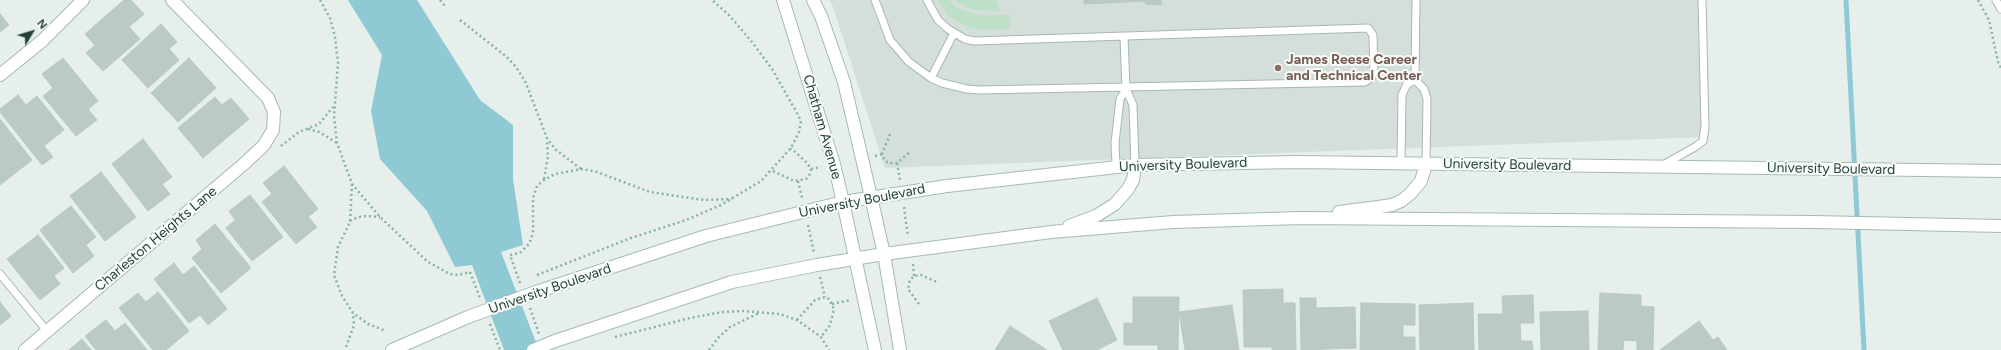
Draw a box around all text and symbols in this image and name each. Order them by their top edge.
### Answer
north arrow [12,12,52,52]
text: N [34,17,50,32]
place label: James Reese Career and Technical Center [1286,52,1422,84]
marker: James Reese Career and Technical Center [1273,63,1283,73]
street label: Chatham Avenue [799,73,845,181]
street label: University Boulevard [1118,154,1248,176]
street label: University Boulevard [1443,155,1571,175]
street label: University Boulevard [1767,159,1895,179]
street label: University Boulevard [797,180,927,222]
street label: Charleston Heights Lane [92,183,220,295]
street label: University Boulevard [486,260,614,318]

